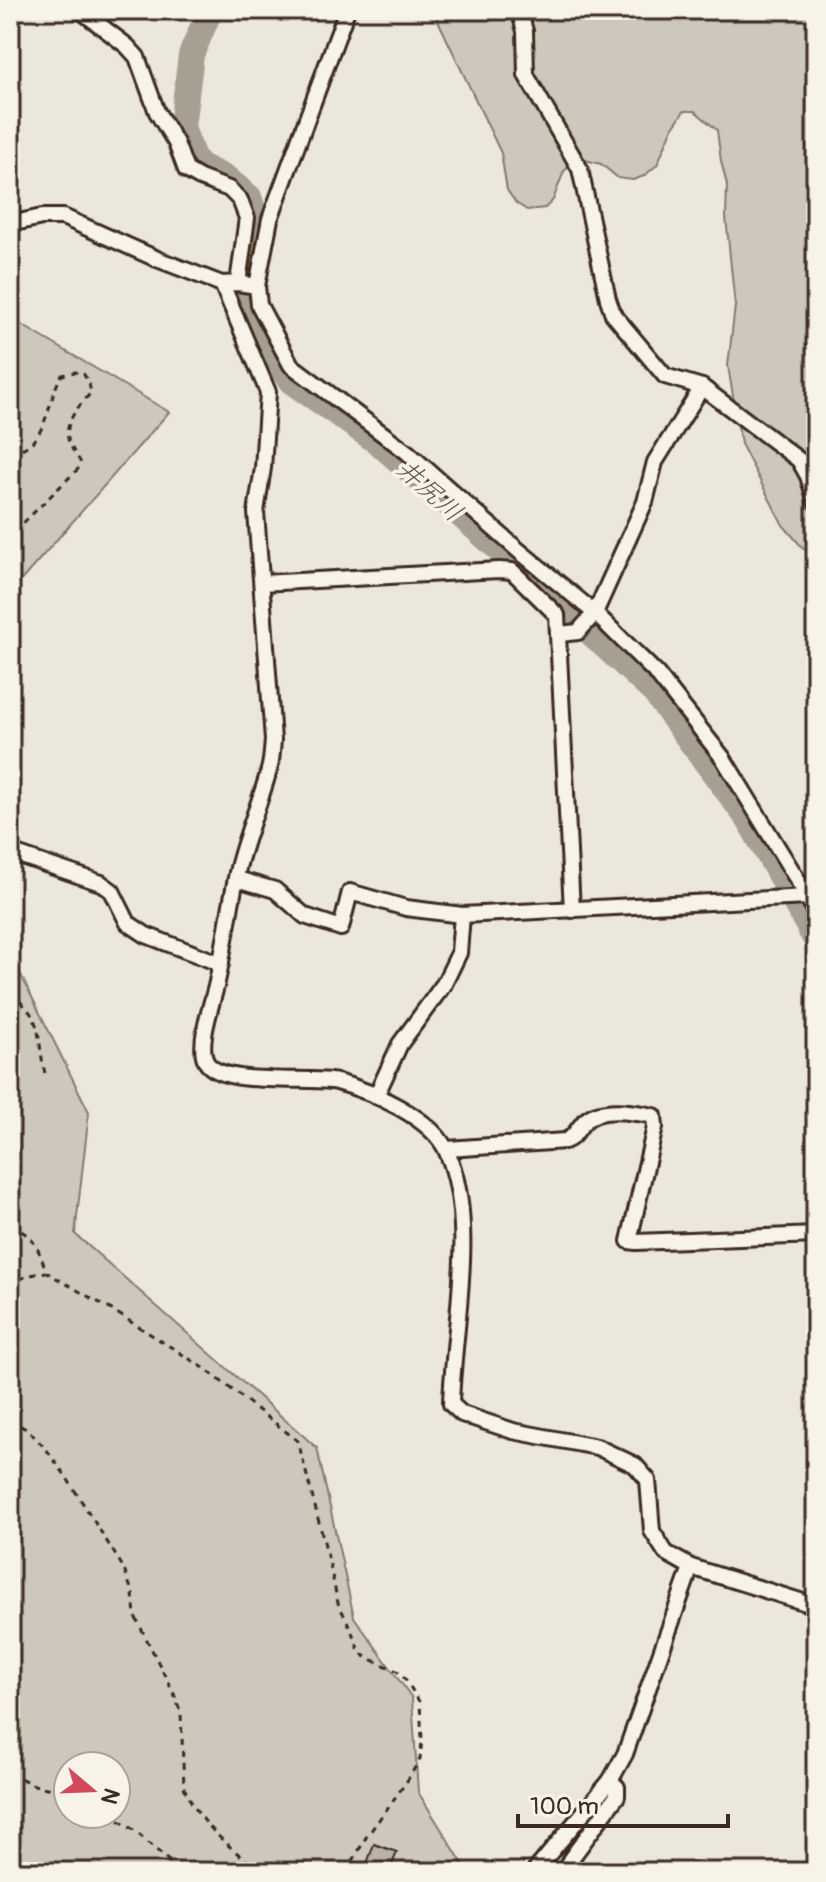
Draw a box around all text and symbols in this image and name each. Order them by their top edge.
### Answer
water label: 井尻川 [390,453,469,529]
north arrow [52,1750,132,1830]
scale bar [518,1778,728,1828]
text: N [94,1785,126,1808]
text: 100 m [530,1792,599,1821]

